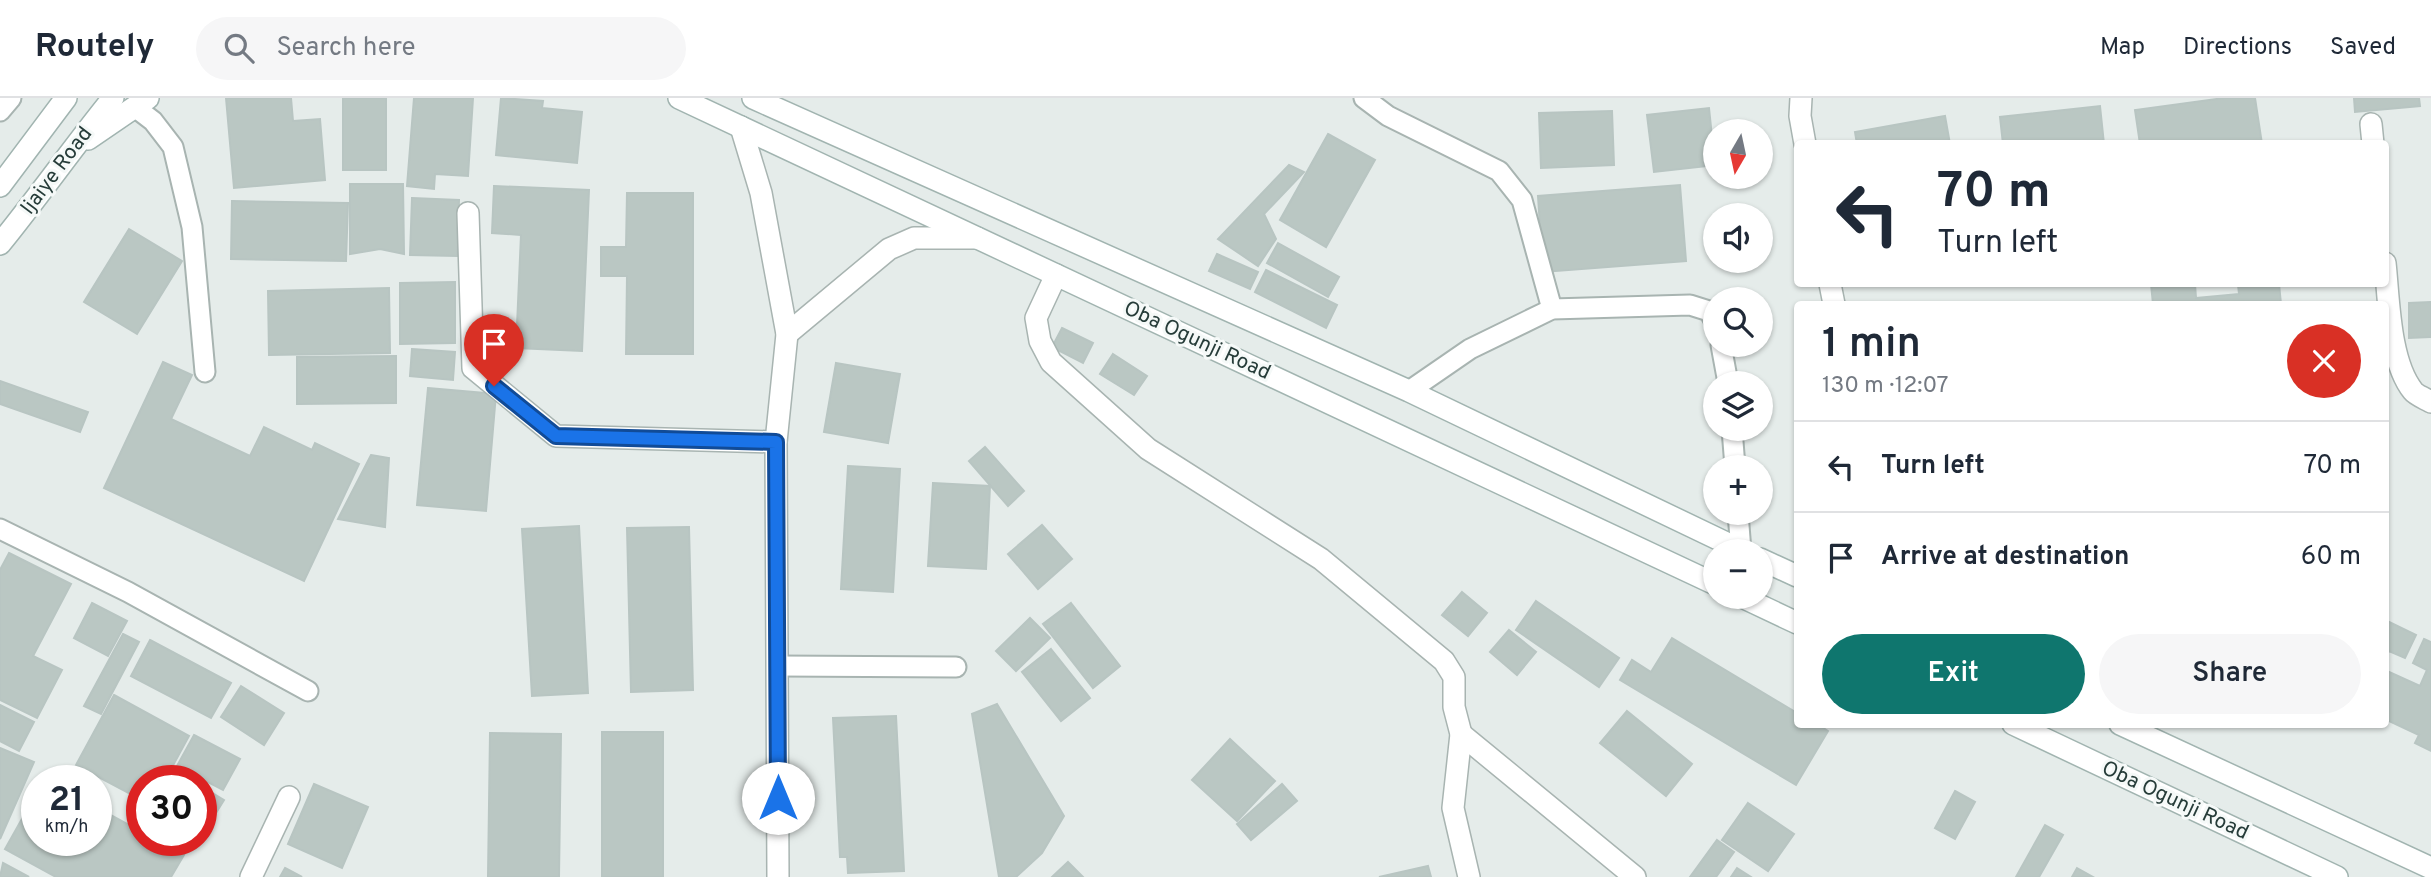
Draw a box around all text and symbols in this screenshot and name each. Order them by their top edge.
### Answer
search box [196,17,686,80]
text: Routely [35,27,154,69]
icon: search [220,29,258,67]
text: Search here [276,32,415,65]
text: Map [2100,33,2145,63]
text: Directions [2183,33,2292,63]
text: Saved [2330,33,2396,63]
north arrow [1703,119,1773,189]
map controls [1703,119,1773,609]
street label: Ijaiye Road [15,122,99,220]
text: 70 m [1937,163,2051,225]
icon: left [1822,168,1913,259]
button: sound [1703,203,1773,273]
text: Turn left [1937,224,2058,264]
button: search [1703,287,1773,357]
street label: Oba Ogunji Road [1119,295,1275,387]
pin [464,314,524,386]
text: 1 min [1822,319,1921,372]
button: close [2287,324,2361,398]
icon: arrive [475,325,513,363]
button: layers [1703,371,1773,441]
text: 130 m · 12:07 [1822,372,1949,401]
icon: left [1822,448,1860,486]
text: Turn left [1881,450,1985,483]
text: 70 m [2303,450,2361,483]
button: + [1703,455,1773,525]
button: − [1703,539,1773,609]
icon: arrive [1822,539,1860,577]
text: Arrive at destination [1881,541,2129,574]
text: 60 m [2301,541,2361,574]
button: Exit [1822,634,2085,714]
button: Share [2099,634,2361,714]
street label: Oba Ogunji Road [2097,755,2253,847]
position arrow [741,761,815,835]
speed limit sign: 30 [126,765,217,856]
text: 21 [49,779,84,823]
text: km/h [45,816,88,839]

